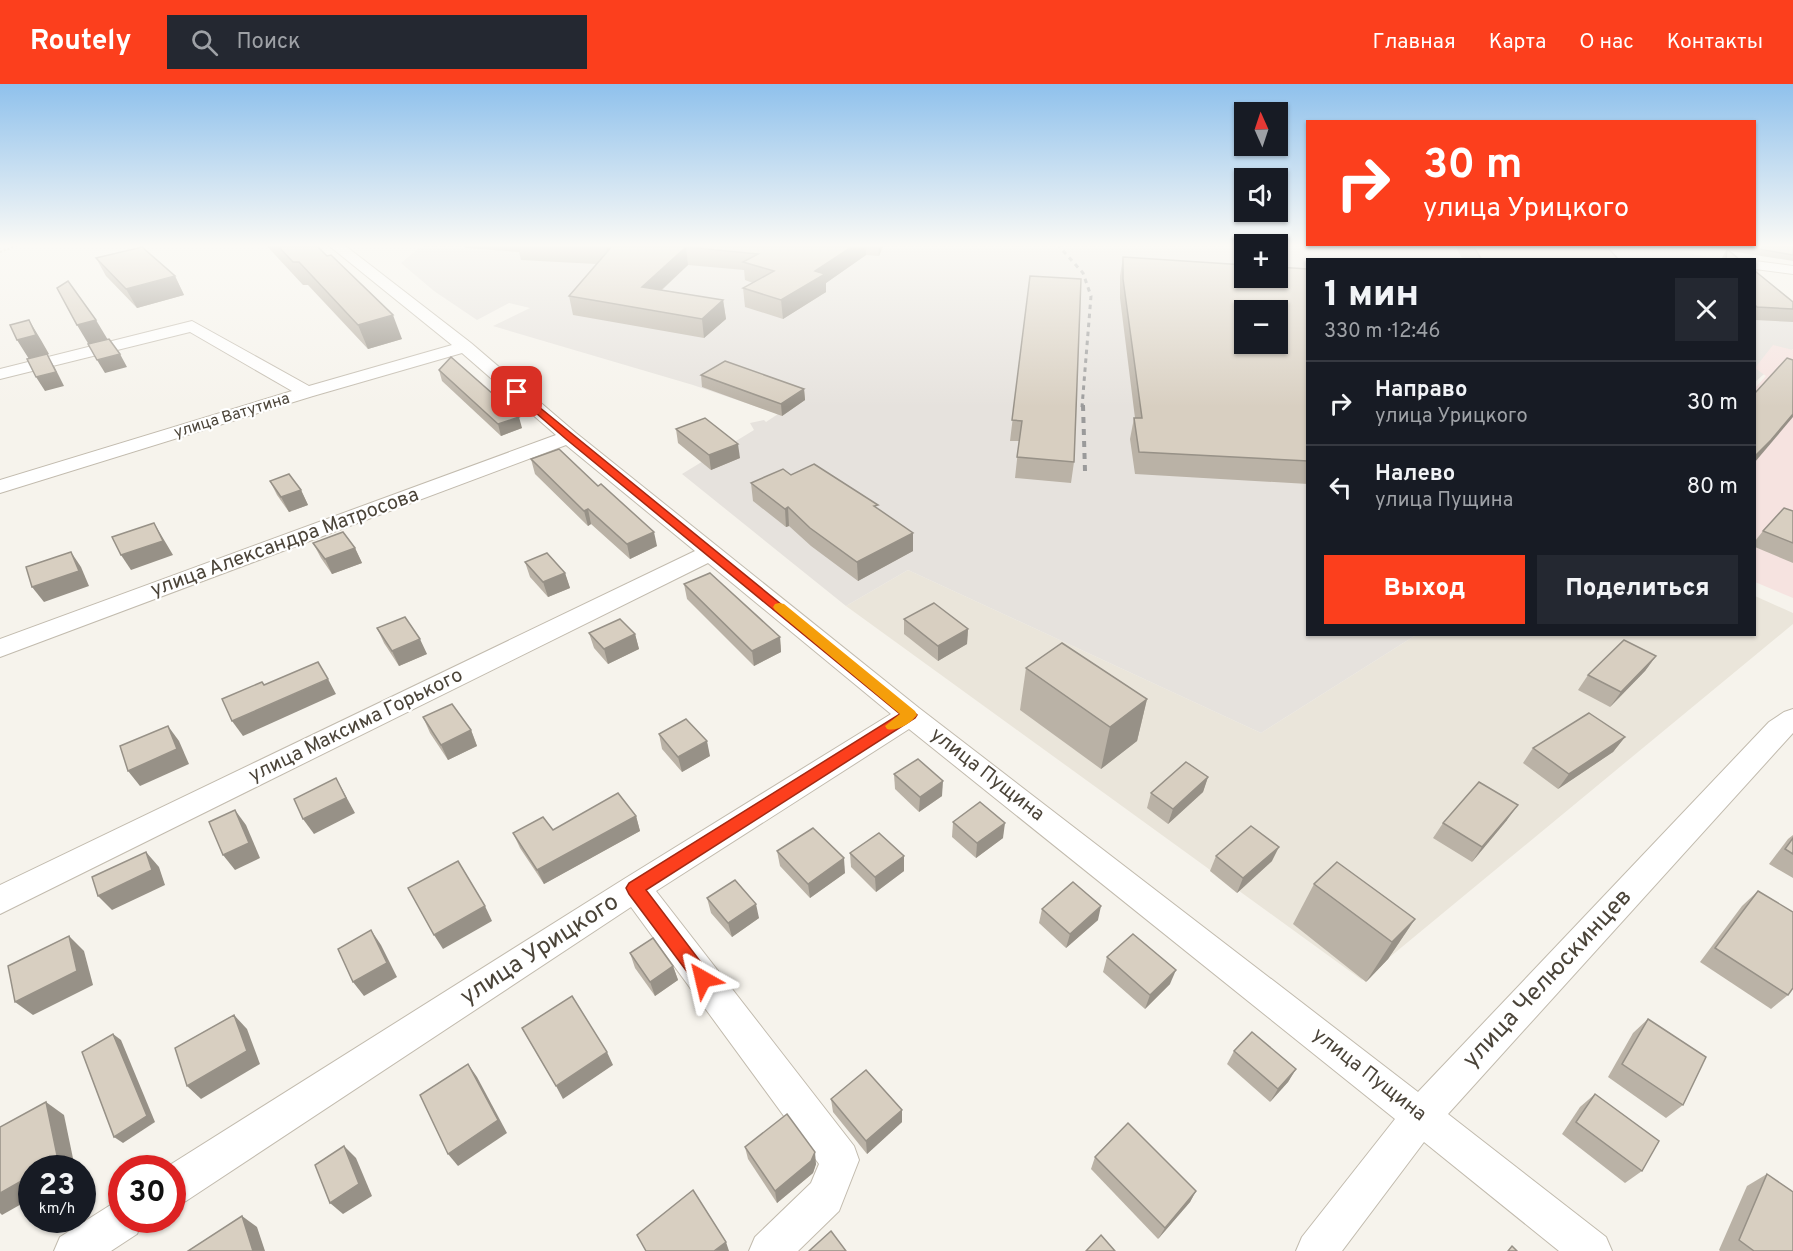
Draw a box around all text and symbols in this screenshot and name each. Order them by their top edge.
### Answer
search box [167,15,587,69]
text: Routely [30,24,131,60]
icon: search [188,26,221,59]
text: Поиск [236,29,301,56]
text: Главная [1372,29,1456,56]
text: Карта [1489,29,1546,56]
text: О нас [1579,29,1634,56]
text: Контакты [1667,29,1763,56]
north arrow [1234,102,1288,156]
map controls [1234,102,1288,354]
text: 30 m [1423,140,1522,193]
icon: right [1324,144,1402,222]
button: sound [1234,168,1288,222]
text: улица Урицкого [1423,192,1629,226]
button: + [1234,234,1288,288]
text: 1 мин [1324,273,1419,319]
button: close [1675,278,1738,341]
button: − [1234,300,1288,354]
text: 330 m · 12:46 [1324,319,1440,345]
pin [491,366,542,417]
icon: arrive [500,375,533,408]
text: Направо [1375,377,1467,404]
icon: right [1324,387,1357,420]
street label: улица Ватутина [172,389,292,443]
text: 30 m [1687,390,1738,417]
text: улица Урицкого [1375,404,1528,430]
text: Налево [1375,461,1455,488]
icon: left [1324,471,1357,504]
text: 80 m [1687,474,1738,501]
street label: улица Александра Матросова [147,482,423,604]
text: улица Пущина [1375,488,1513,514]
button: Выход [1324,555,1525,624]
button: Поделиться [1537,555,1738,624]
street label: улица Максима Горького [245,663,467,789]
street label: улица Пущина [925,722,1049,828]
street label: улица Челюскинцев [1457,883,1639,1075]
street label: улица Урицкого [455,888,625,1012]
position arrow [671,947,735,1011]
street label: улица Пущина [1307,1022,1431,1128]
speed limit sign: 30 [108,1155,186,1233]
text: 23 [39,1168,75,1205]
text: km/h [39,1200,75,1219]

